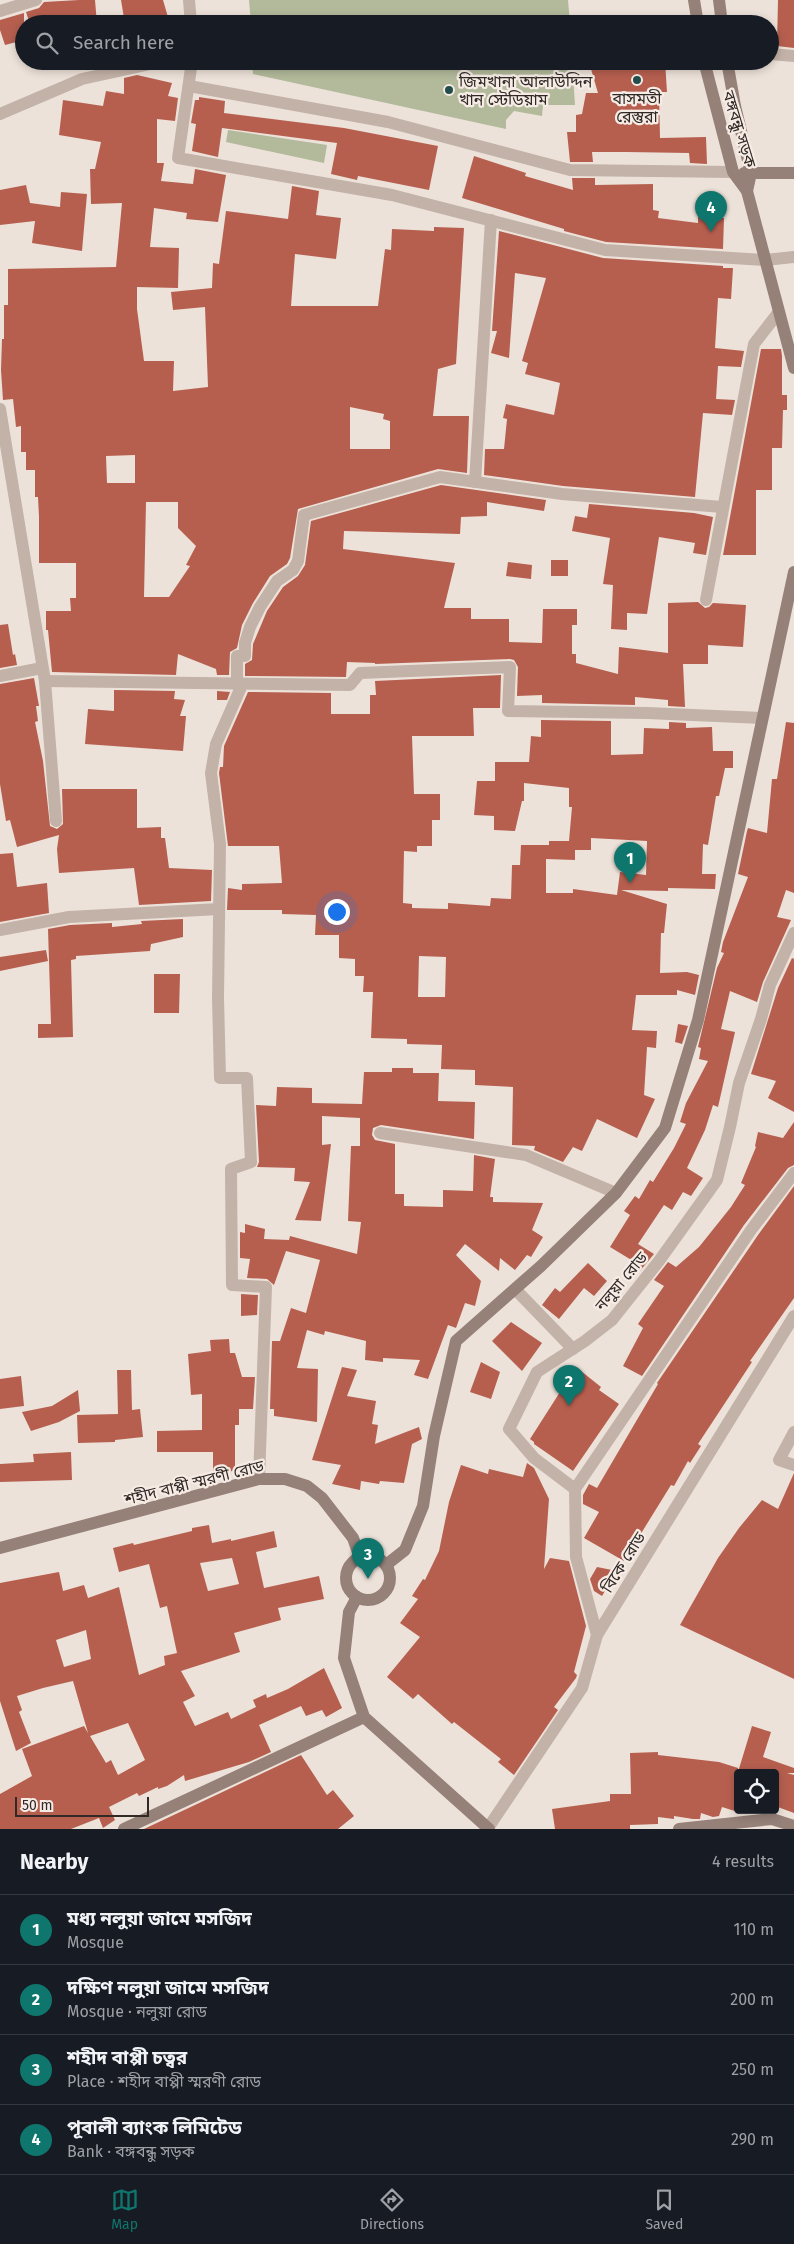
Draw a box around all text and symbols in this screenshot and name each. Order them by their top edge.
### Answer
search box [15,15,779,70]
icon: search [33,29,61,57]
text: Search here [73,31,174,54]
place label: জিমখানা আলাউদ্দিন খান স্টেডিয়াম [458,72,593,109]
marker: বাসমতী রেস্তুরা [631,74,643,86]
marker: জিমখানা আলাউদ্দিন খান স্টেডিয়াম [443,84,455,96]
street label: বঙ্গবন্ধু সড়ক [717,87,761,171]
place label: বাসমতী রেস্তুরা [611,89,662,126]
pin: 4 [695,191,727,232]
pin: 1 [614,842,646,883]
your location [324,899,350,925]
street label: নলুয়া রোড [591,1248,652,1315]
pin: 2 [553,1365,585,1406]
street label: শহীদ বাপ্পী স্মরণী রোড [121,1456,266,1509]
street label: বিকে রোড [597,1528,650,1597]
pin: 3 [352,1538,384,1579]
map controls [734,1769,779,1814]
button: locate [734,1769,779,1814]
scale bar [15,1794,149,1817]
text: 50 m [22,1797,53,1814]
text: Nearby [20,1849,88,1875]
text: 4 results [712,1852,774,1871]
text: মধ্য নলুয়া জামে মসজিদ [67,1907,252,1930]
text: 1 [32,1920,40,1939]
text: 110 m [733,1920,774,1939]
text: Mosque [67,1933,124,1952]
text: দক্ষিণ নলুয়া জামে মসজিদ [67,1976,269,1999]
text: 2 [32,1990,40,2009]
text: 200 m [730,1990,774,2009]
text: Mosque · নলুয়া রোড [67,2002,207,2021]
text: শহীদ বাপ্পী চত্বর [67,2046,187,2069]
text: 3 [32,2060,40,2079]
text: 250 m [731,2060,774,2079]
text: Place · শহীদ বাপ্পী স্মরণী রোড [67,2072,261,2091]
text: পূবালী ব্যাংক লিমিটেড [67,2116,242,2139]
text: 4 [31,2130,41,2149]
text: 290 m [731,2130,774,2149]
text: Bank · বঙ্গবন্ধু সড়ক [67,2142,195,2161]
tab: Map [111,2186,139,2233]
tab: Directions [360,2186,424,2233]
tab: Saved [645,2186,683,2233]

